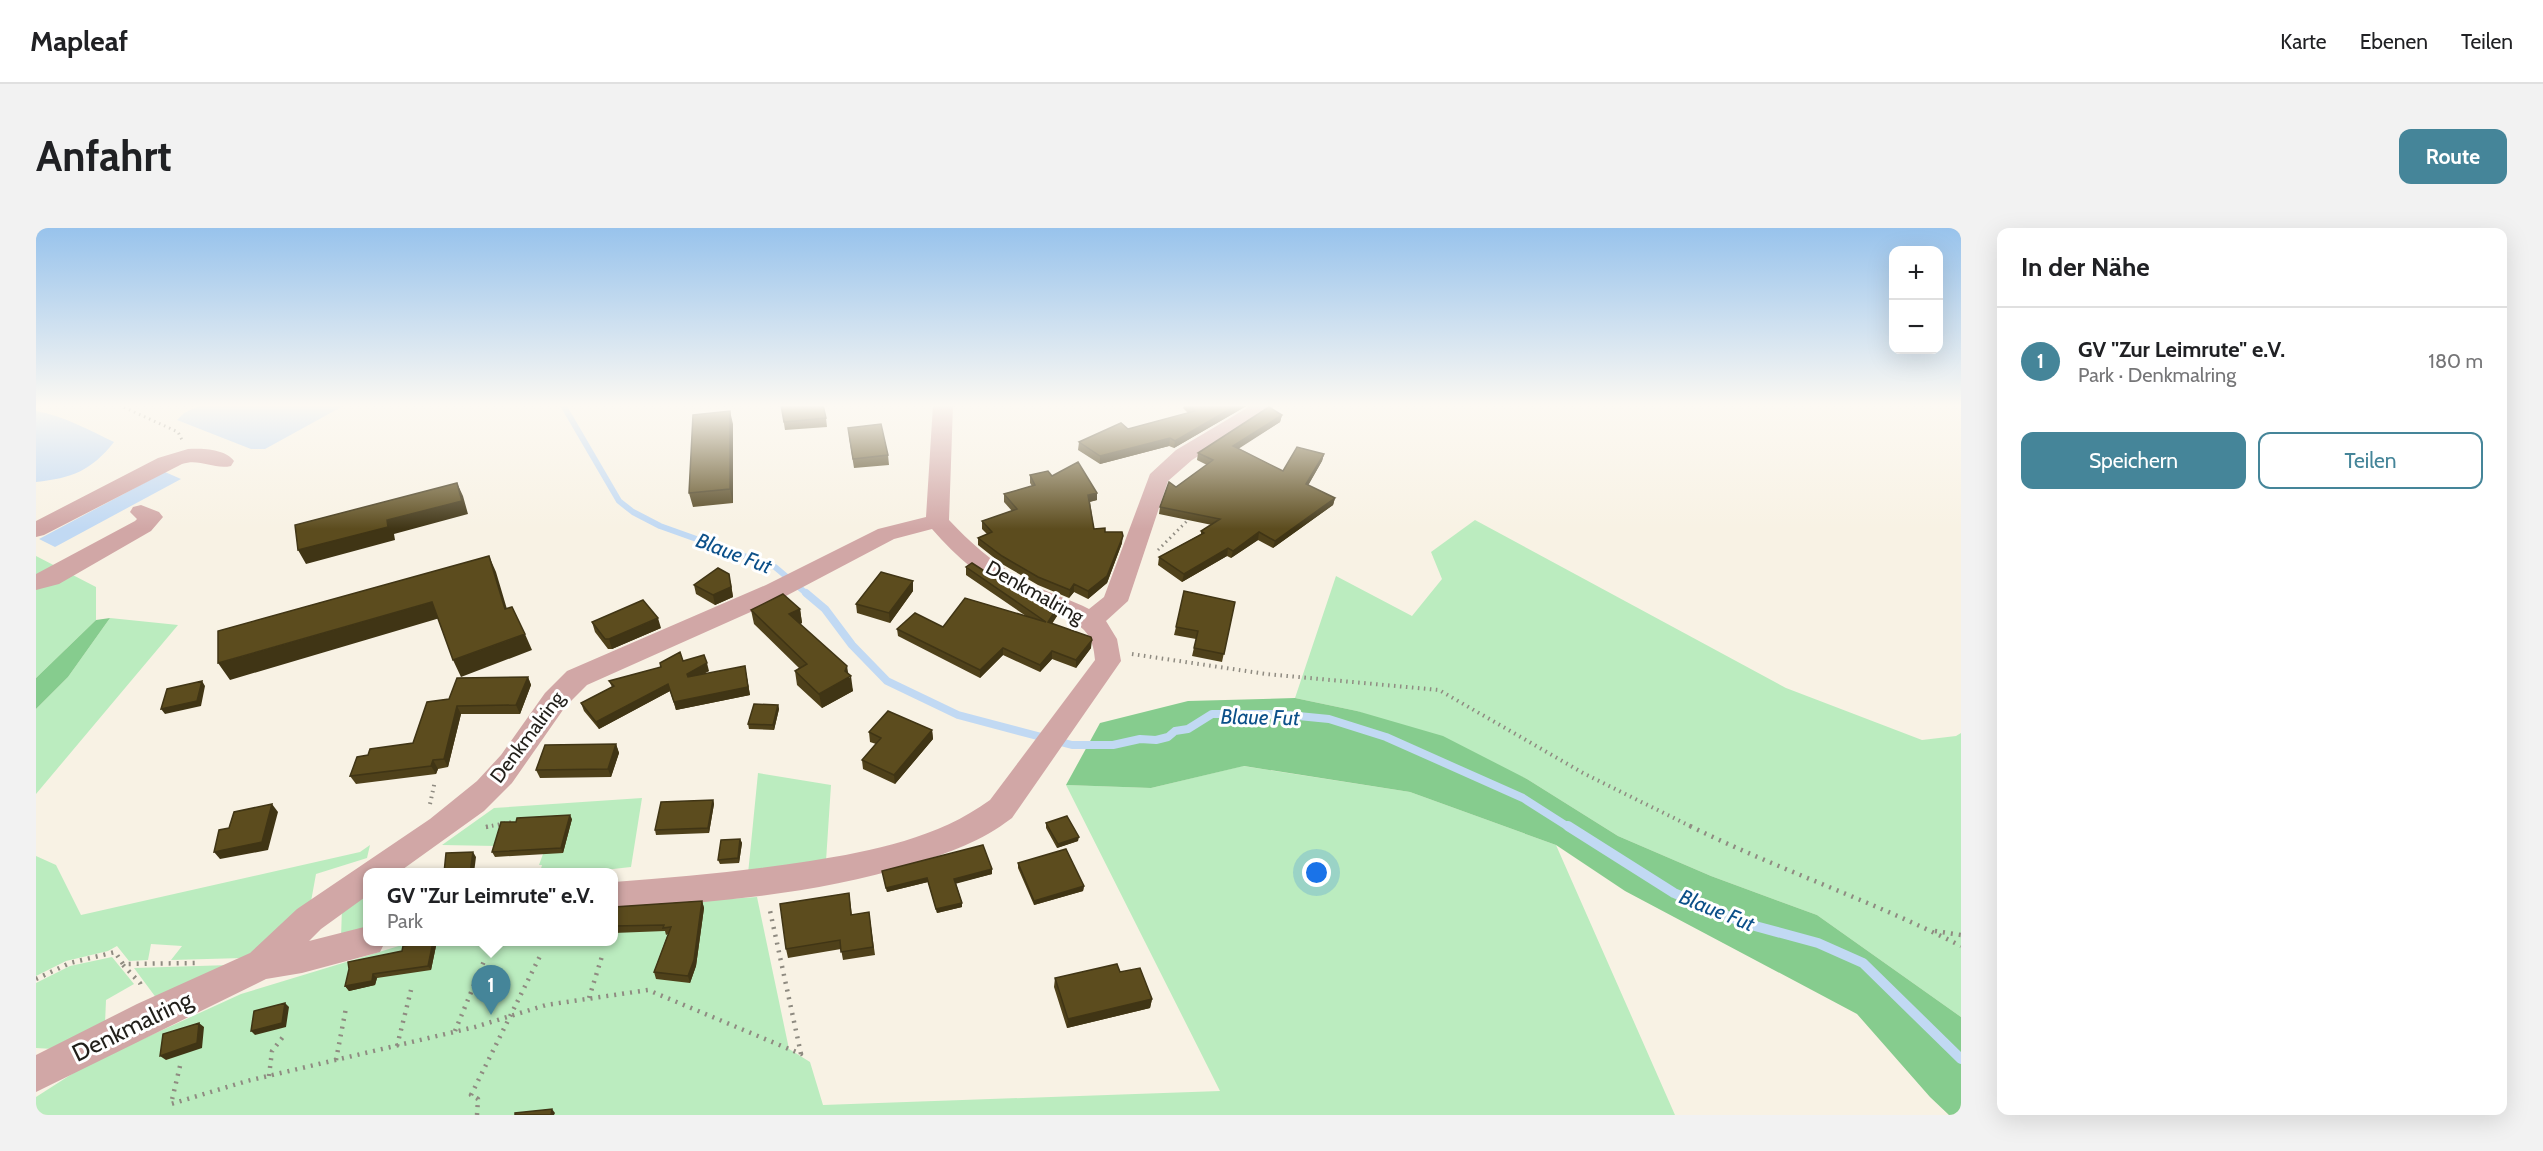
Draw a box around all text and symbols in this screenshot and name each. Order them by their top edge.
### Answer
text: Mapleaf [30,24,128,58]
text: Karte [2280,29,2327,54]
text: Ebenen [2360,29,2428,54]
text: Teilen [2461,29,2513,54]
button: Route [2399,129,2507,184]
text: Anfahrt [36,130,172,182]
map controls [1889,246,1943,354]
button: + [1889,246,1943,300]
text: In der Nähe [2021,251,2150,283]
button: − [1889,300,1943,354]
text: GV "Zur Leimrute" e.V. [2078,336,2285,363]
text: 1 [2037,349,2044,373]
text: 180 m [2428,349,2483,373]
text: Park · Denkmalring [2078,363,2236,387]
button: Speichern [2021,432,2246,489]
button: Teilen [2258,432,2483,489]
water label: Blaue Fut [693,527,776,579]
street label: Denkmalring [982,555,1089,629]
street label: Denkmalring [485,686,570,787]
water label: Blaue Fut [1220,704,1300,730]
your location [1302,858,1331,887]
popup [363,868,618,946]
text: GV "Zur Leimrute" e.V. [387,882,594,909]
water label: Blaue Fut [1676,884,1759,937]
text: Park [387,909,423,933]
pin: 1 [472,966,510,1015]
street label: Denkmalring [67,984,198,1068]

